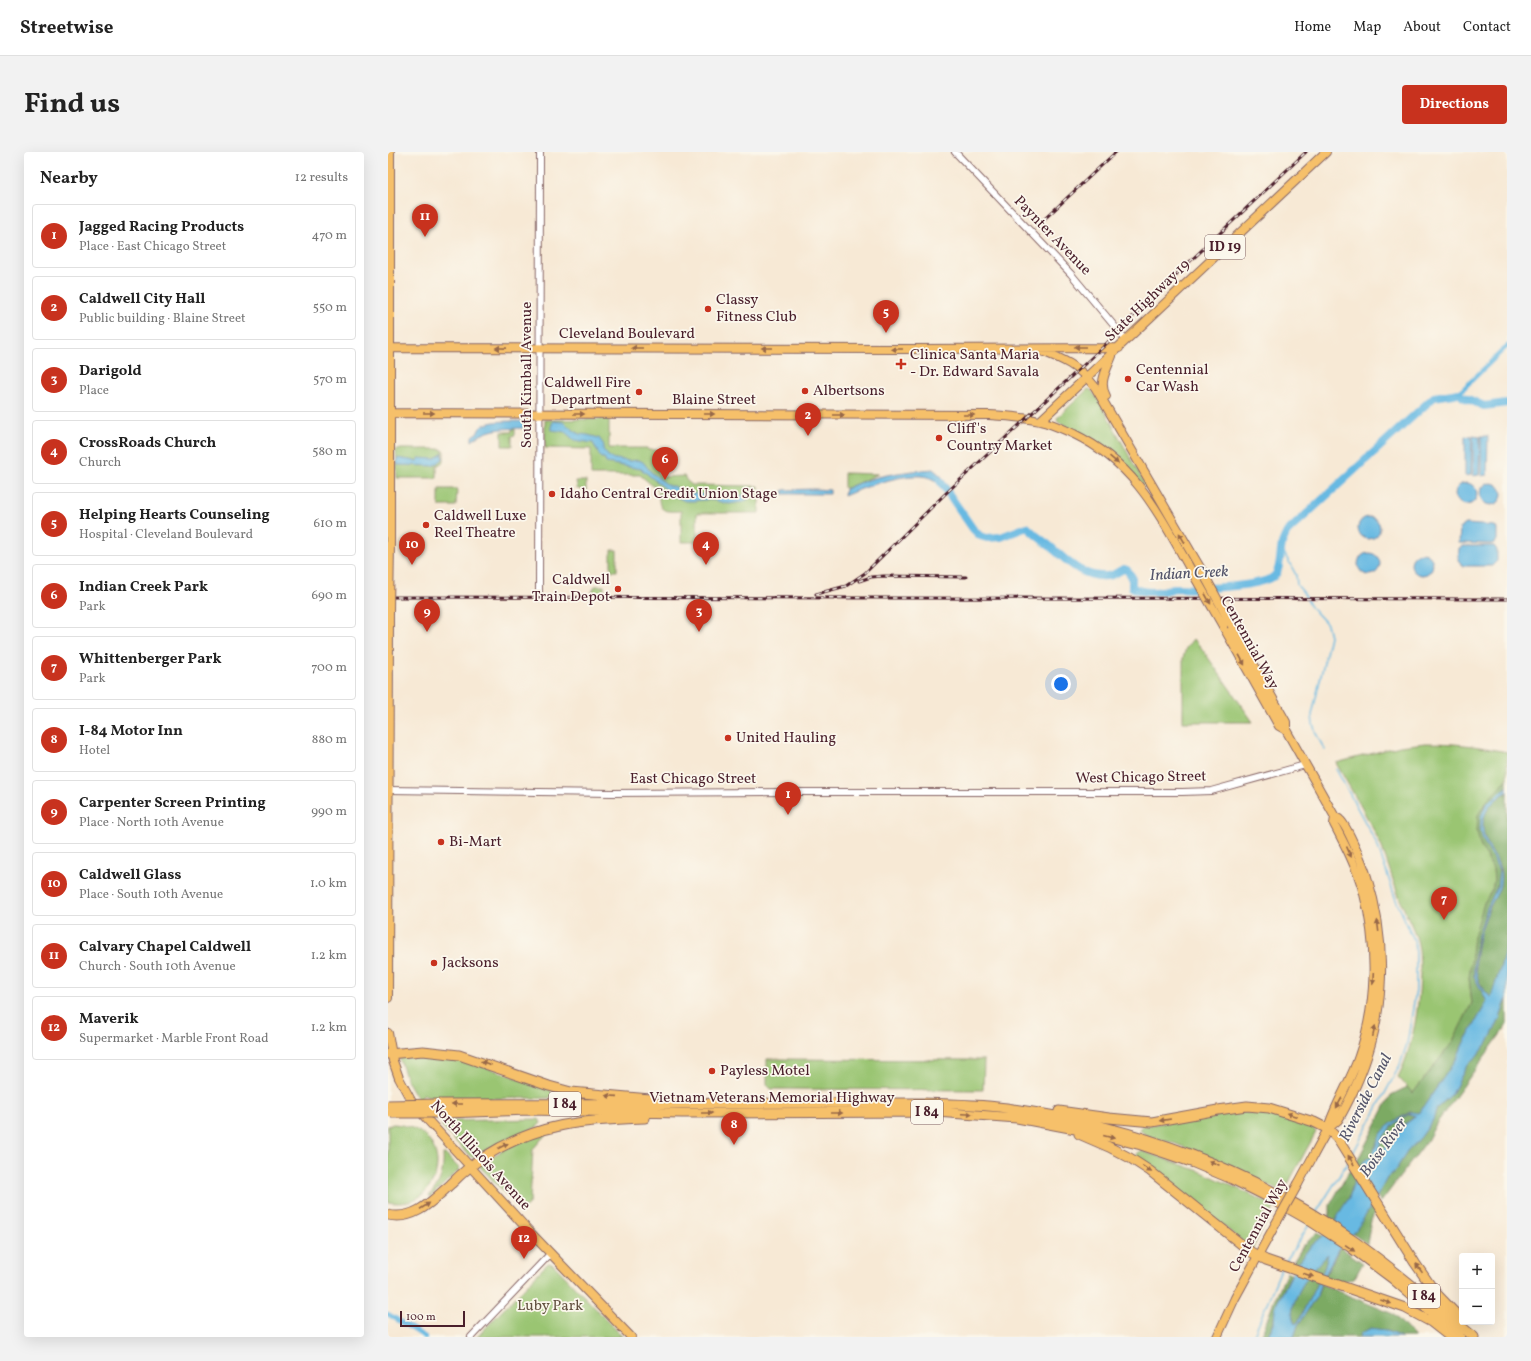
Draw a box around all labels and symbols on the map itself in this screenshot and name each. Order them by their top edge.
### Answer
street label: Paynter Avenue [1009,192,1095,280]
pin: 11 [412,204,438,237]
road number: ID 19 [1205,235,1245,259]
street label: State Highway 19 [1101,255,1195,347]
place label: Classy Fitness Club [716,290,797,328]
pin: 5 [873,300,899,333]
street label: South Kimball Avenue [517,302,538,448]
marker: Classy Fitness Club [703,304,713,314]
street label: Cleveland Boulevard [559,324,695,345]
one-way arrow [1073,344,1086,350]
one-way arrow [494,345,507,351]
one-way arrow [630,345,643,351]
one-way arrow [760,345,773,351]
place label: Clinica Santa Maria - Dr. Edward Savala [910,345,1040,383]
one-way arrow [890,346,903,352]
marker: Clinica Santa Maria - Dr. Edward Savala [895,358,907,370]
place label: Centennial Car Wash [1136,360,1208,398]
place label: Caldwell Fire Department [544,373,631,411]
marker: Centennial Car Wash [1123,374,1133,384]
place label: Albertsons [813,381,885,402]
marker: Albertsons [800,386,810,396]
marker: Caldwell Fire Department [634,387,644,397]
street label: Blaine Street [672,390,756,411]
pin: 2 [795,403,821,436]
one-way arrow [423,410,436,416]
one-way arrow [573,411,586,417]
one-way arrow [703,411,716,417]
one-way arrow [833,412,846,418]
one-way arrow [963,412,976,418]
place label: Cliff's Country Market [947,419,1052,457]
marker: Cliff's Country Market [934,433,944,443]
pin: 6 [652,447,678,480]
one-way arrow [1108,455,1119,464]
place label: Idaho Central Credit Union Stage [560,484,777,505]
marker: Idaho Central Credit Union Stage [547,489,557,499]
place label: Caldwell Luxe Reel Theatre [434,506,526,544]
marker: Caldwell Luxe Reel Theatre [421,520,431,530]
pin: 10 [399,532,425,565]
pin: 4 [693,532,719,565]
one-way arrow [1179,532,1186,544]
water label: Indian Creek [1149,561,1230,587]
place label: Caldwell Train Depot [532,570,610,608]
marker: Caldwell Train Depot [613,584,623,594]
street label: Centennial Way [1215,592,1283,694]
one-way arrow [1204,593,1211,605]
pin: 9 [414,599,440,632]
pin: 3 [686,599,712,632]
one-way arrow [1239,654,1246,666]
your location [1051,674,1071,694]
place label: United Hauling [736,728,836,749]
marker: United Hauling [723,733,733,743]
street label: West Chicago Street [1075,766,1207,790]
street label: East Chicago Street [630,769,756,790]
pin: 1 [775,782,801,815]
place label: Bi-Mart [449,832,502,853]
marker: Bi-Mart [436,837,446,847]
one-way arrow [1346,847,1352,859]
pin: 7 [1431,887,1457,920]
one-way arrow [1375,920,1381,932]
place label: Jacksons [442,953,499,974]
marker: Jacksons [429,958,439,968]
one-way arrow [1370,973,1377,985]
one-way arrow [1372,1025,1378,1037]
water label: Riverside Canal [1334,1050,1398,1146]
one-way arrow [480,1060,492,1066]
place label: Payless Motel [720,1061,810,1082]
marker: Payless Motel [707,1066,717,1076]
street label: Vietnam Veterans Memorial Highway [649,1088,895,1109]
road number: I 84 [549,1092,581,1116]
one-way arrow [605,1092,617,1099]
street label: North Illinois Avenue [425,1096,535,1216]
one-way arrow [1335,1097,1342,1108]
road number: I 84 [911,1100,943,1124]
one-way arrow [450,1101,463,1107]
one-way arrow [701,1110,714,1116]
one-way arrow [831,1110,844,1116]
one-way arrow [961,1111,974,1117]
pin: 8 [721,1112,747,1145]
one-way arrow [1286,1112,1298,1118]
water label: Boise River [1355,1113,1414,1182]
one-way arrow [1159,1117,1171,1123]
one-way arrow [1103,1134,1115,1140]
one-way arrow [497,1143,509,1149]
one-way arrow [1347,1155,1355,1165]
one-way arrow [1208,1160,1219,1166]
one-way arrow [1142,1165,1152,1173]
street label: Centennial Way [1225,1175,1293,1277]
one-way arrow [419,1203,431,1210]
pin: 12 [511,1226,537,1259]
one-way arrow [1345,1243,1356,1252]
one-way arrow [1415,1263,1423,1274]
one-way arrow [1302,1272,1314,1278]
road number: I 84 [1408,1284,1440,1308]
park label: Luby Park [517,1296,583,1317]
one-way arrow [1380,1299,1392,1305]
scale bar [400,1309,465,1328]

